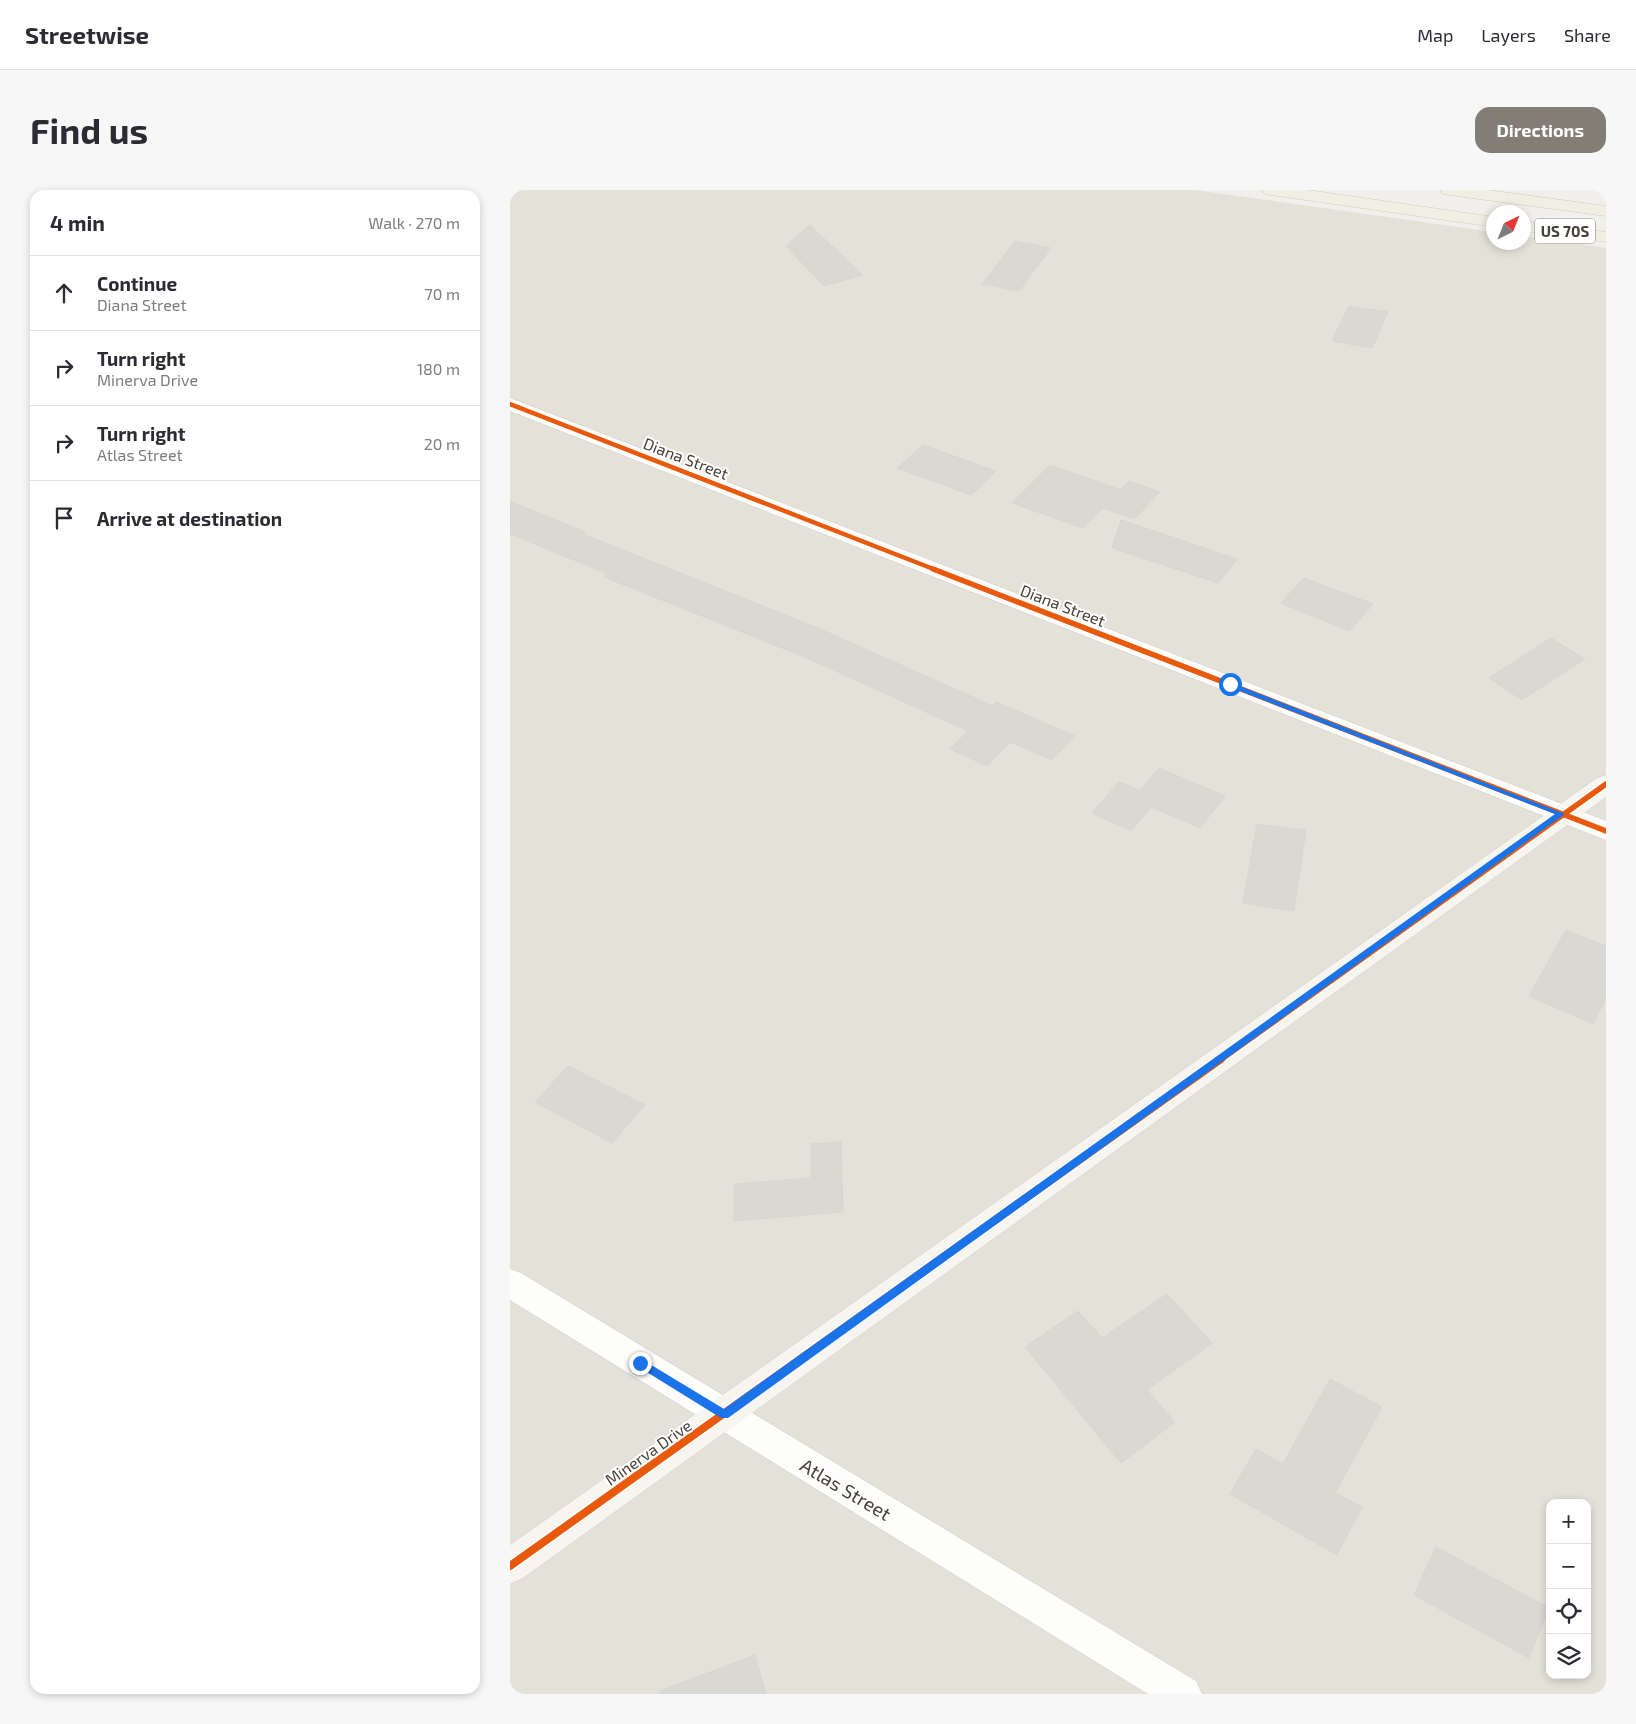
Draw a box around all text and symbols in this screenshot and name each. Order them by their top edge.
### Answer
text: Streetwise [25,20,149,49]
text: Map [1417,24,1453,46]
text: Layers [1481,24,1536,46]
text: Share [1564,24,1611,46]
button: Directions [1475,107,1606,153]
text: Find us [30,109,148,151]
north arrow [1486,205,1531,250]
text: 4 min [50,210,105,235]
text: Walk · 270 m [368,213,460,232]
road number: US 70S [1535,218,1595,244]
text: Continue [97,272,177,295]
icon: ahead [50,279,78,307]
text: 70 m [425,284,460,303]
text: Diana Street [97,295,187,314]
text: Turn right [97,347,185,370]
icon: right [50,354,78,382]
text: 180 m [417,359,460,378]
text: Minerva Drive [97,370,198,389]
text: Turn right [97,422,185,445]
icon: right [50,429,78,457]
street label: Diana Street [641,433,731,483]
text: 20 m [424,434,460,453]
text: Atlas Street [97,445,183,464]
icon: arrive [50,504,78,532]
text: Arrive at destination [97,507,282,530]
street label: Diana Street [1018,580,1108,630]
route start [1219,673,1242,696]
route end [629,1352,652,1375]
street label: Minerva Drive [601,1415,695,1489]
street label: Atlas Street [797,1453,895,1525]
map controls [1546,1499,1591,1679]
button: + [1546,1499,1591,1544]
button: − [1546,1544,1591,1589]
button: locate [1546,1589,1591,1634]
button: layers [1546,1634,1591,1679]

